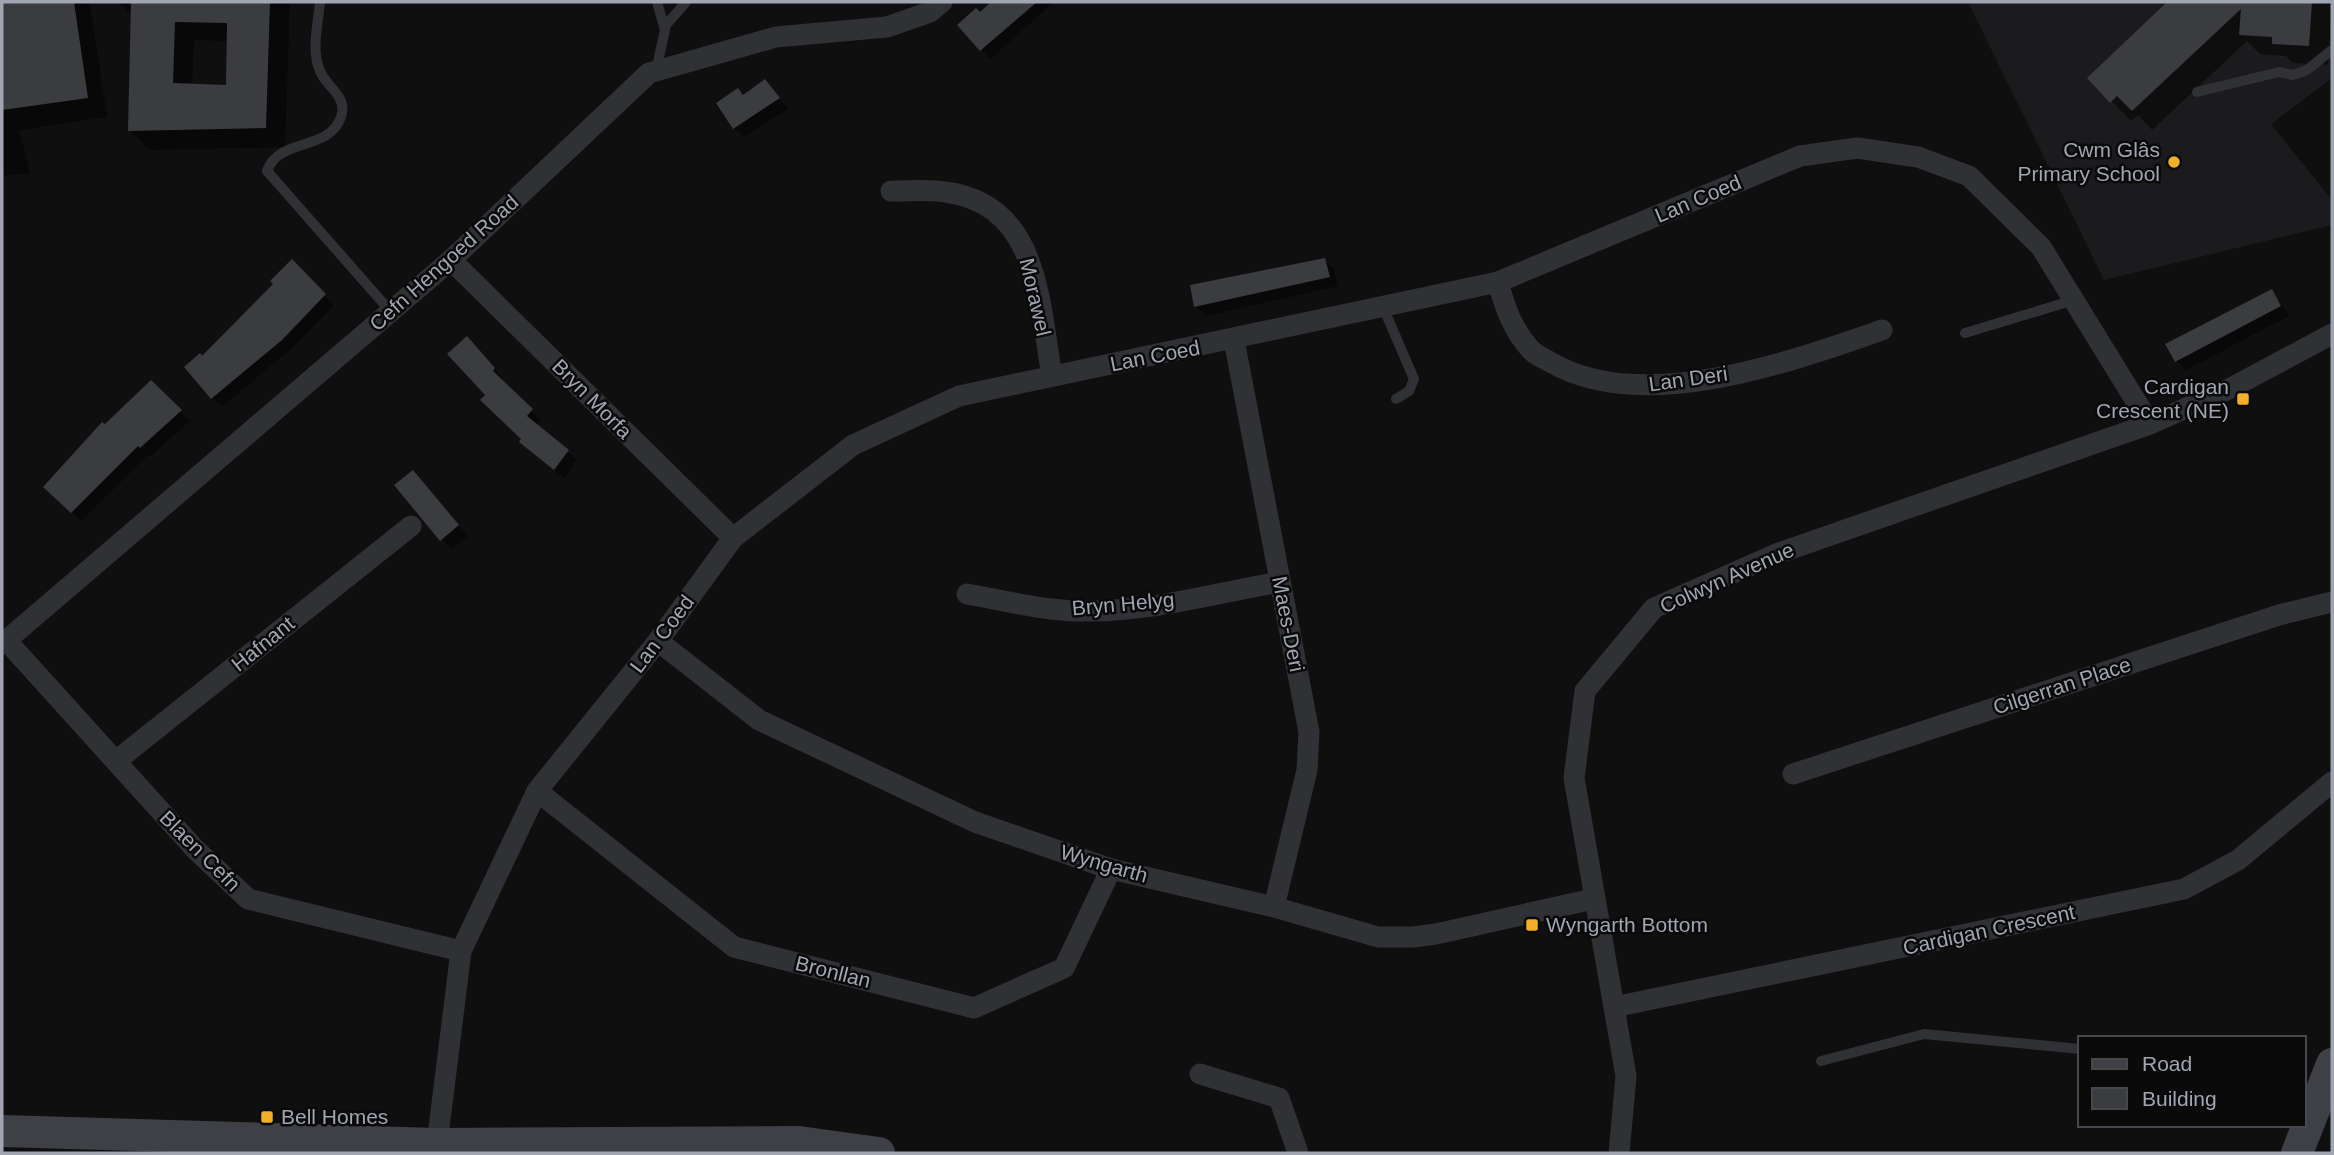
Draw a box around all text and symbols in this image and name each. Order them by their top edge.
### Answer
place label: Cwm Glâs Primary School [2018,138,2160,185]
marker: Cwm Glâs Primary School [2166,154,2182,170]
street label: Lan Coed [1651,170,1744,227]
street label: Cefn Hengoed Road [365,190,523,335]
street label: Morawel [1015,256,1056,338]
street label: Lan Coed [1108,336,1202,375]
street label: Bryn Morfa [548,354,637,443]
street label: Lan Deri [1647,362,1729,395]
place label: Cardigan Crescent (NE) [2096,375,2229,422]
marker: Cardigan Crescent (NE) [2235,391,2251,407]
street label: Colwyn Avenue [1656,538,1797,617]
street label: Maes-Deri [1268,574,1309,674]
street label: Bryn Helyg [1071,588,1175,619]
street label: Lan Coed [625,590,698,677]
street label: Hafnant [227,611,299,676]
street label: Cilgerran Place [1990,652,2134,719]
street label: Blaen Cefn [155,806,245,896]
street label: Wyngarth [1058,840,1150,887]
street label: Cardigan Crescent [1901,900,2077,959]
place label: Wyngarth Bottom [1546,913,1708,936]
marker: Wyngarth Bottom [1524,917,1540,933]
street label: Bronllan [793,951,873,992]
legend [2078,1036,2306,1127]
text: Road [2142,1052,2192,1075]
text: Building [2142,1087,2217,1110]
place label: Bell Homes [281,1105,388,1128]
marker: Bell Homes [259,1109,275,1125]

